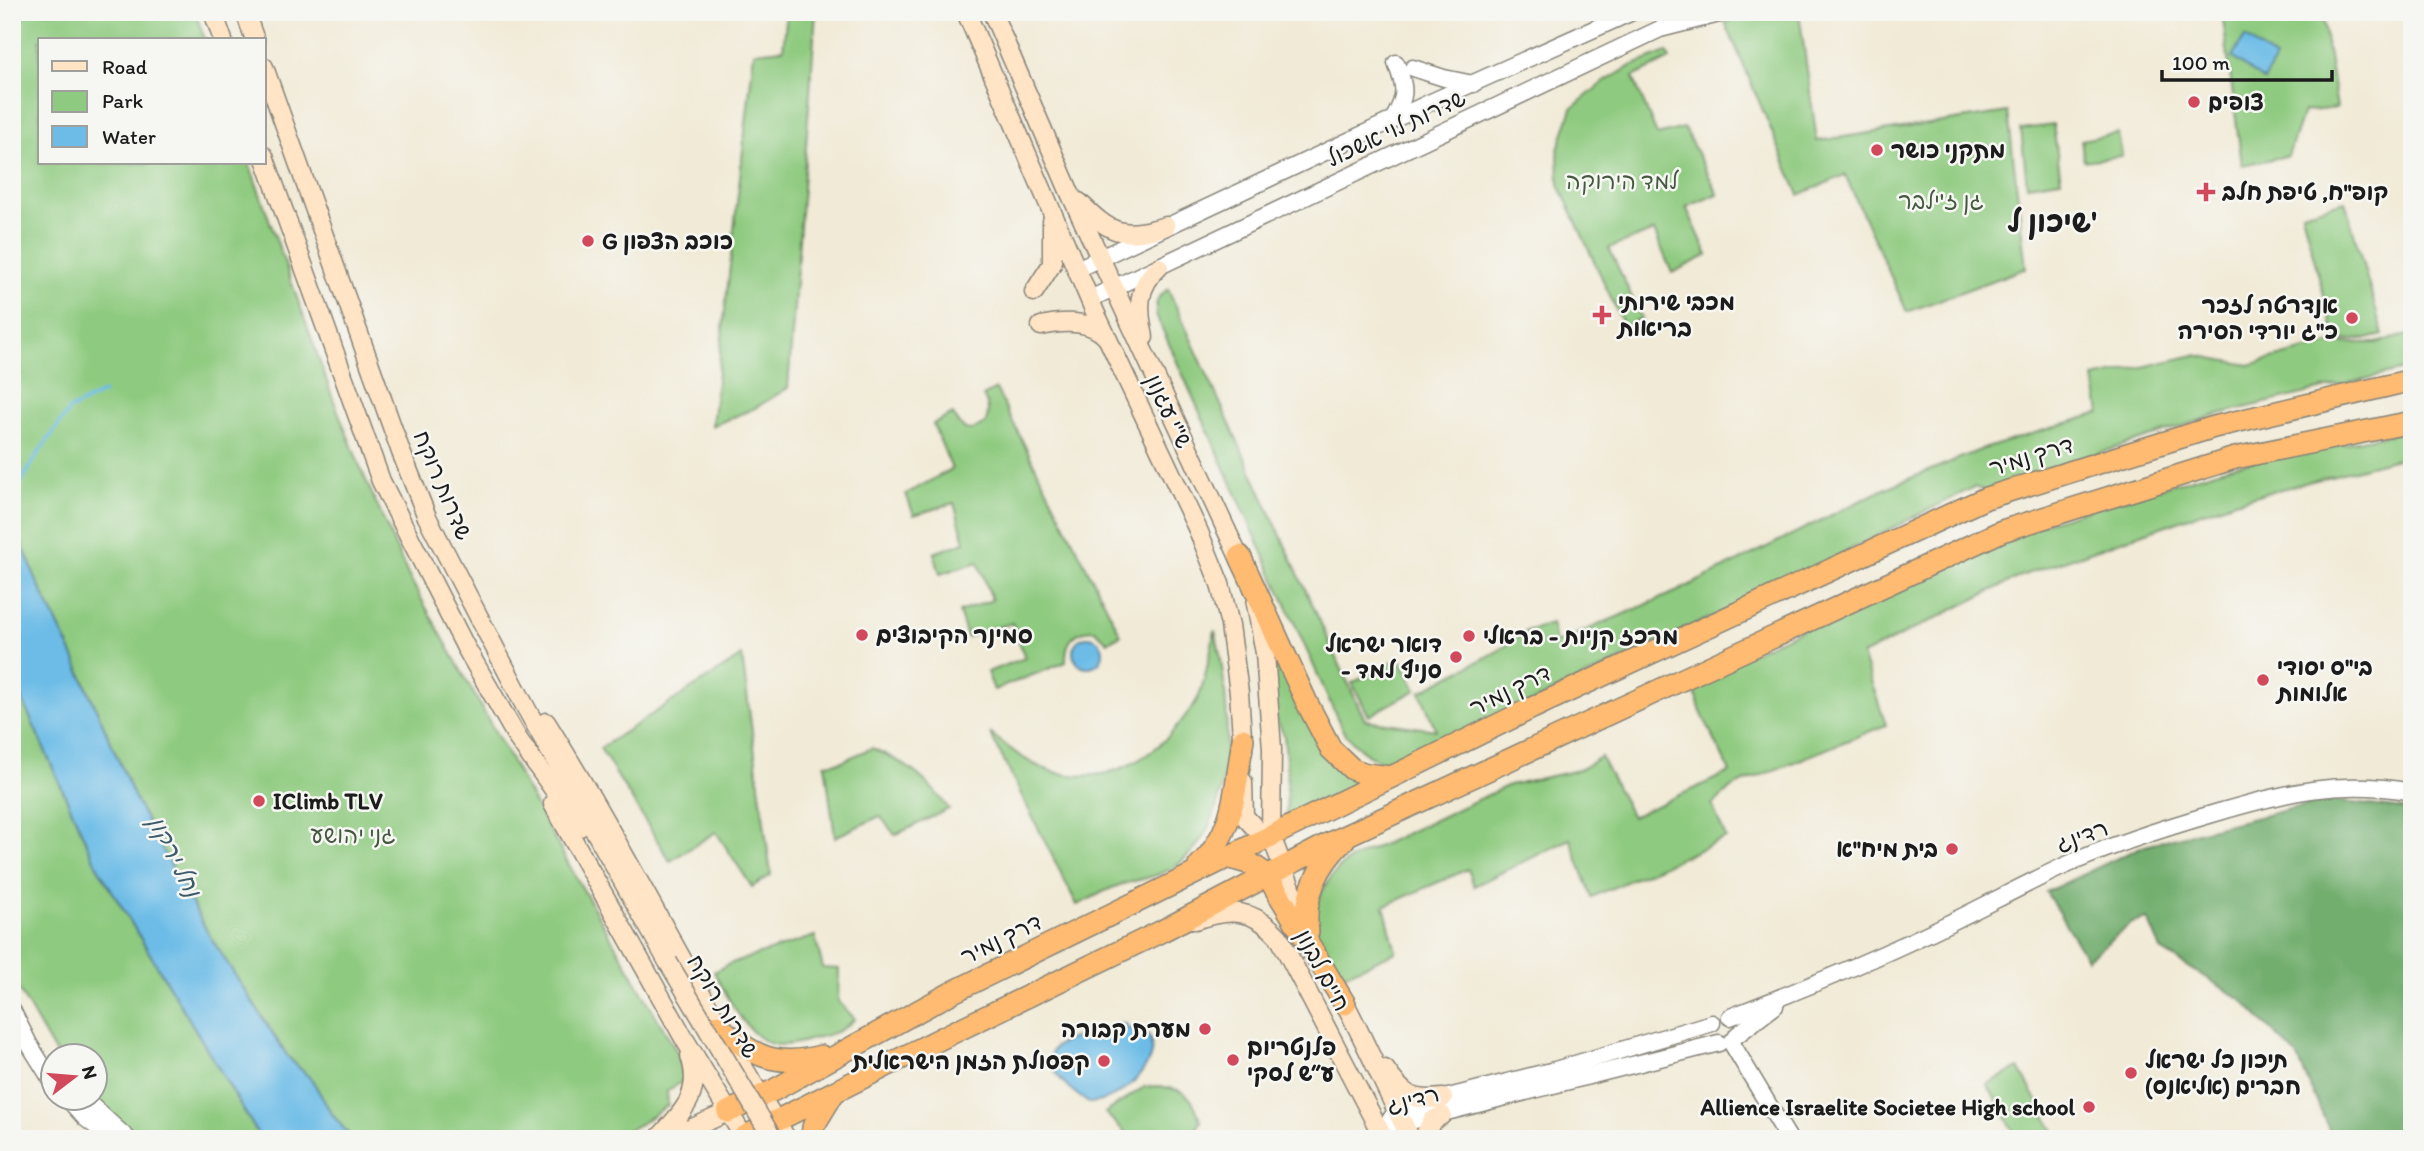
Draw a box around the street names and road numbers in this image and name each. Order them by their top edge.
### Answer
street label: שדרות לוי אשכול [1322,84,1470,172]
street label: ש''י עגנון [1140,369,1198,453]
street label: שדרות רוקח [407,426,479,544]
street label: דרך נמיר [1985,430,2077,482]
street label: דרך נמיר [1465,658,1555,722]
street label: רדינג [2052,813,2112,859]
street label: דרך נמיר [956,907,1046,971]
street label: חיים לבנון [1290,924,1356,1016]
street label: שדרות רוקח [681,949,765,1063]
street label: רדינג [1383,1079,1443,1121]

